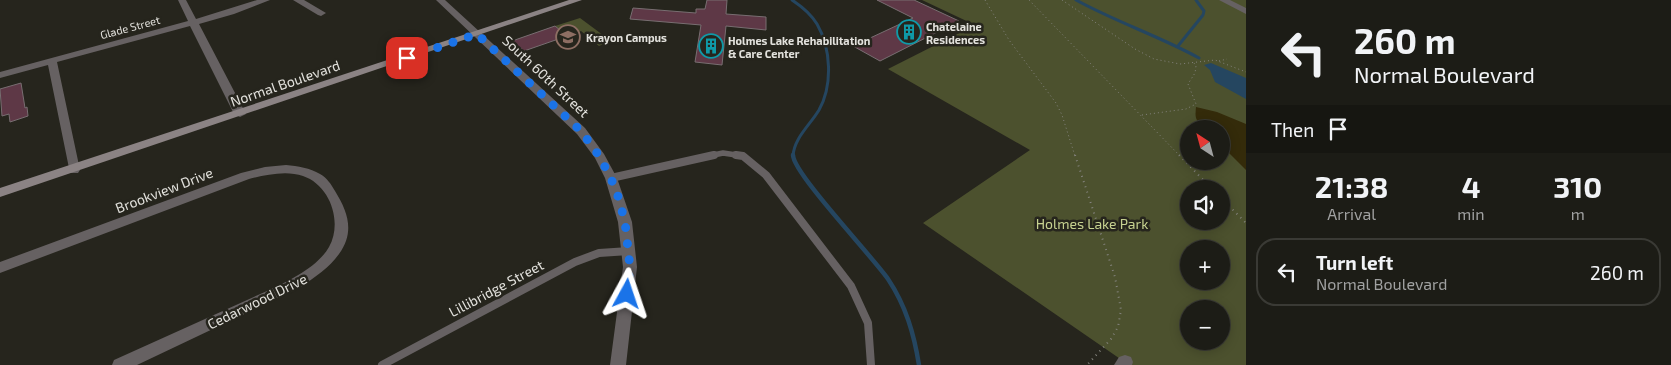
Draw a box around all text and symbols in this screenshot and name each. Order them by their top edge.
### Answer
street label: Glade Street [99,13,161,41]
building icon: Chatelaine Residences [896,19,922,45]
text: 260 m [1354,19,1455,61]
place label: Chatelaine Residences [926,20,985,46]
icon: left [1271,20,1336,85]
school or university icon: Krayon Campus [555,24,581,50]
street label: South 60th Street [499,31,593,121]
place label: Krayon Campus [586,31,667,45]
building icon: Holmes Lake Rehabilitation & Care Center [698,33,724,59]
place label: Holmes Lake Rehabilitation & Care Center [728,34,870,60]
pin [386,37,428,79]
icon: arrive [393,44,421,72]
street label: Normal Boulevard [228,56,342,110]
text: Normal Boulevard [1354,61,1535,87]
icon: arrive [1324,115,1352,143]
text: Then [1271,118,1314,141]
north arrow [1180,120,1230,170]
map controls [1180,120,1230,350]
street label: Brookview Drive [113,164,215,216]
text: 21:38 [1315,168,1389,204]
text: 4 [1461,168,1481,204]
text: 310 [1553,168,1602,204]
button: sound [1180,180,1230,230]
text: Arrival [1327,204,1376,223]
text: min [1457,204,1485,223]
text: m [1571,204,1585,223]
park label: Holmes Lake Park [1036,215,1148,232]
button: + [1180,240,1230,290]
text: Turn left [1316,251,1393,274]
street label: Lillibridge Street [446,256,546,320]
icon: left [1273,258,1301,286]
text: 260 m [1590,261,1644,284]
position arrow [600,267,652,319]
street label: Cedarwood Drive [204,270,310,332]
text: Normal Boulevard [1316,274,1448,293]
button: − [1180,300,1230,350]

